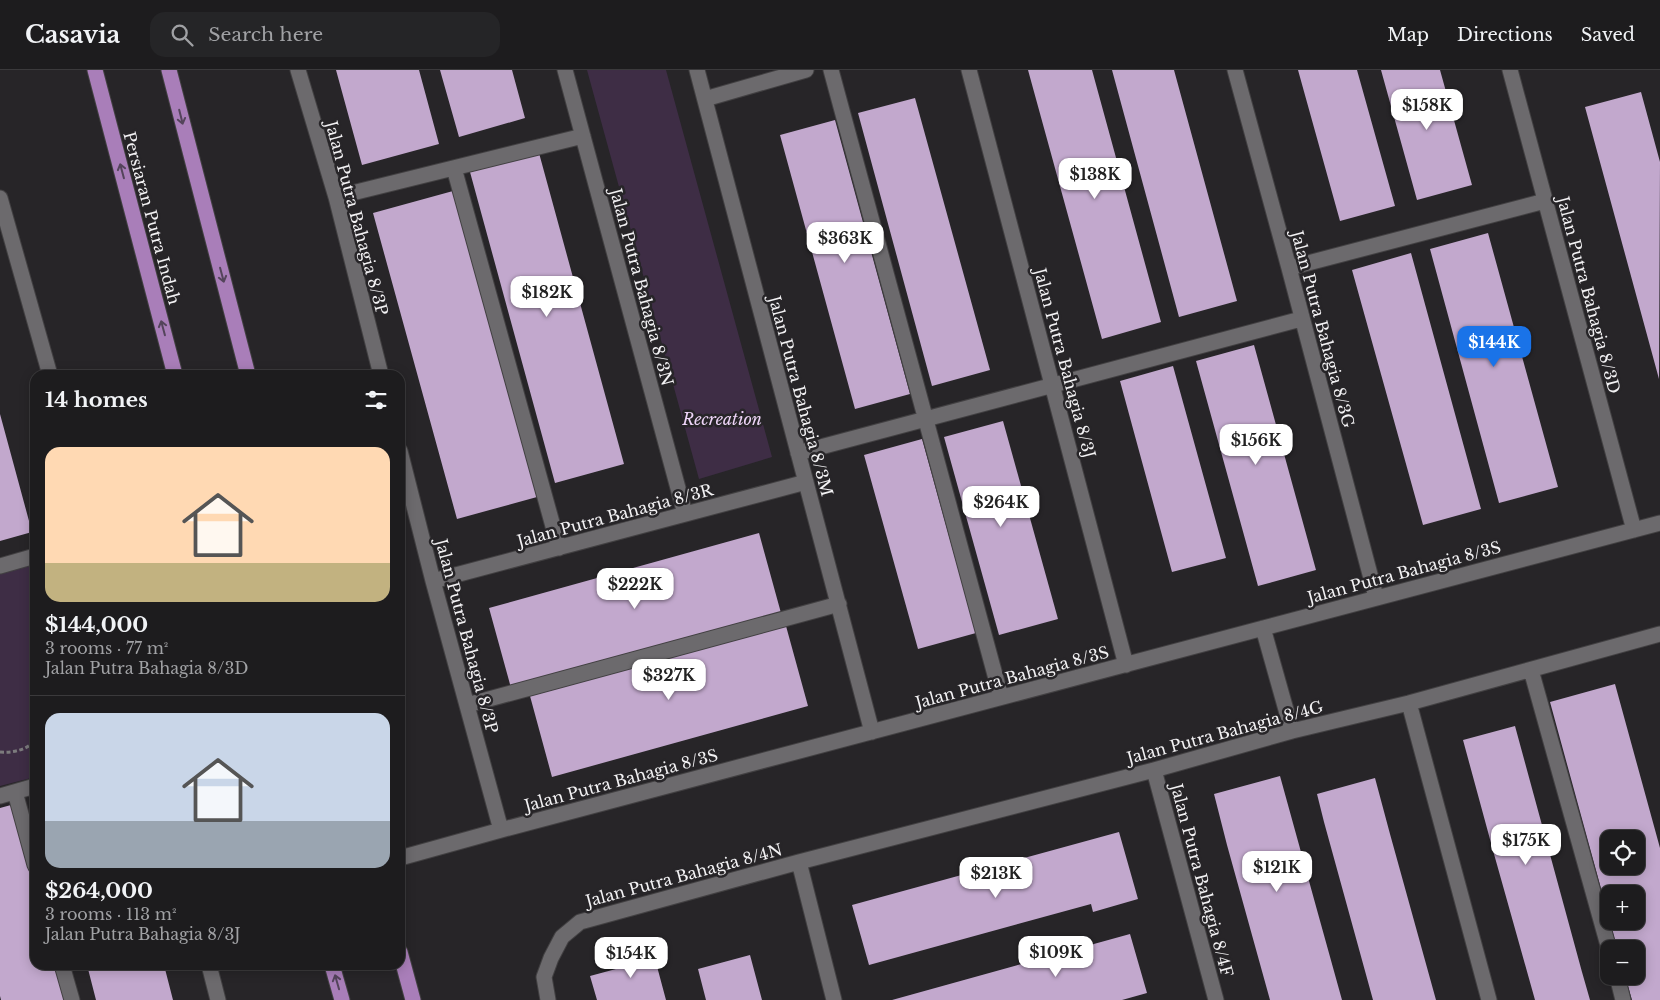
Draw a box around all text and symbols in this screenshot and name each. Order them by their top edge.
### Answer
search box [150,12,500,57]
text: Casavia [25,20,120,49]
icon: search [168,21,196,49]
text: Search here [208,23,323,46]
text: Map [1387,24,1429,46]
text: Directions [1457,24,1553,46]
text: Saved [1581,24,1635,46]
pin: $158K [1392,88,1462,131]
text: $158K [1402,95,1452,115]
one-way arrow [177,109,186,125]
street label: Jalan Putra Bahagia 8/3P [321,117,393,317]
street label: Persiaran Putra Indah [119,129,185,307]
pin: $138K [1060,158,1130,200]
one-way arrow [116,163,126,179]
text: $138K [1070,164,1120,184]
street label: Jalan Putra Bahagia 8/3N [605,184,678,388]
street label: Jalan Putra Bahagia 8/3D [1553,192,1625,396]
pin: $363K [810,222,880,264]
street label: Jalan Putra Bahagia 8/3G [1287,226,1359,430]
text: $363K [818,228,872,248]
street label: Jalan Putra Bahagia 8/3J [1030,264,1100,460]
one-way arrow [217,266,227,282]
pin: $182K [512,276,582,318]
text: $182K [521,282,573,302]
street label: Jalan Putra Bahagia 8/3M [764,292,837,498]
one-way arrow [158,320,167,336]
pin: $144K [1459,326,1529,368]
text: $144K [1468,332,1520,352]
icon: filters [362,386,390,414]
text: 14 homes [45,387,148,413]
park label: Recreation [681,409,762,429]
pin: $156K [1221,424,1291,466]
text: $156K [1231,430,1281,450]
street label: Jalan Putra Bahagia 8/3R [513,479,716,551]
icon: home [173,480,263,570]
pin: $264K [966,486,1036,528]
text: $264K [973,492,1029,512]
street label: Jalan Putra Bahagia 8/3P [431,535,503,735]
street label: Jalan Putra Bahagia 8/3S [1303,537,1503,608]
pin: $222K [600,568,670,610]
text: $222K [608,574,662,594]
text: $144,000 [45,612,148,638]
text: 3 rooms · 77 m² [45,638,168,658]
street label: Jalan Putra Bahagia 8/3S [911,642,1111,713]
text: Jalan Putra Bahagia 8/3D [45,658,248,678]
pin: $327K [634,658,704,701]
text: $327K [643,665,695,685]
street label: Jalan Putra Bahagia 8/4G [1123,696,1325,768]
icon: home [173,745,263,835]
street label: Jalan Putra Bahagia 8/3S [520,745,720,816]
street label: Jalan Putra Bahagia 8/4F [1166,779,1238,979]
pin: $175K [1491,824,1561,866]
text: $175K [1502,830,1550,850]
map controls [1600,830,1645,985]
button: locate [1600,830,1645,875]
street label: Jalan Putra Bahagia 8/4N [582,839,785,911]
pin: $121K [1242,850,1312,893]
pin: $213K [961,856,1031,899]
text: $121K [1253,857,1301,877]
text: $213K [970,863,1022,883]
text: $264,000 [45,878,153,904]
button: + [1600,885,1645,930]
text: 3 rooms · 113 m² [45,904,176,924]
text: Jalan Putra Bahagia 8/3J [45,924,241,944]
pin: $154K [596,936,666,979]
pin: $109K [1021,936,1091,978]
button: − [1600,940,1645,985]
text: $109K [1029,942,1083,962]
text: $154K [606,943,656,963]
one-way arrow [331,975,341,991]

